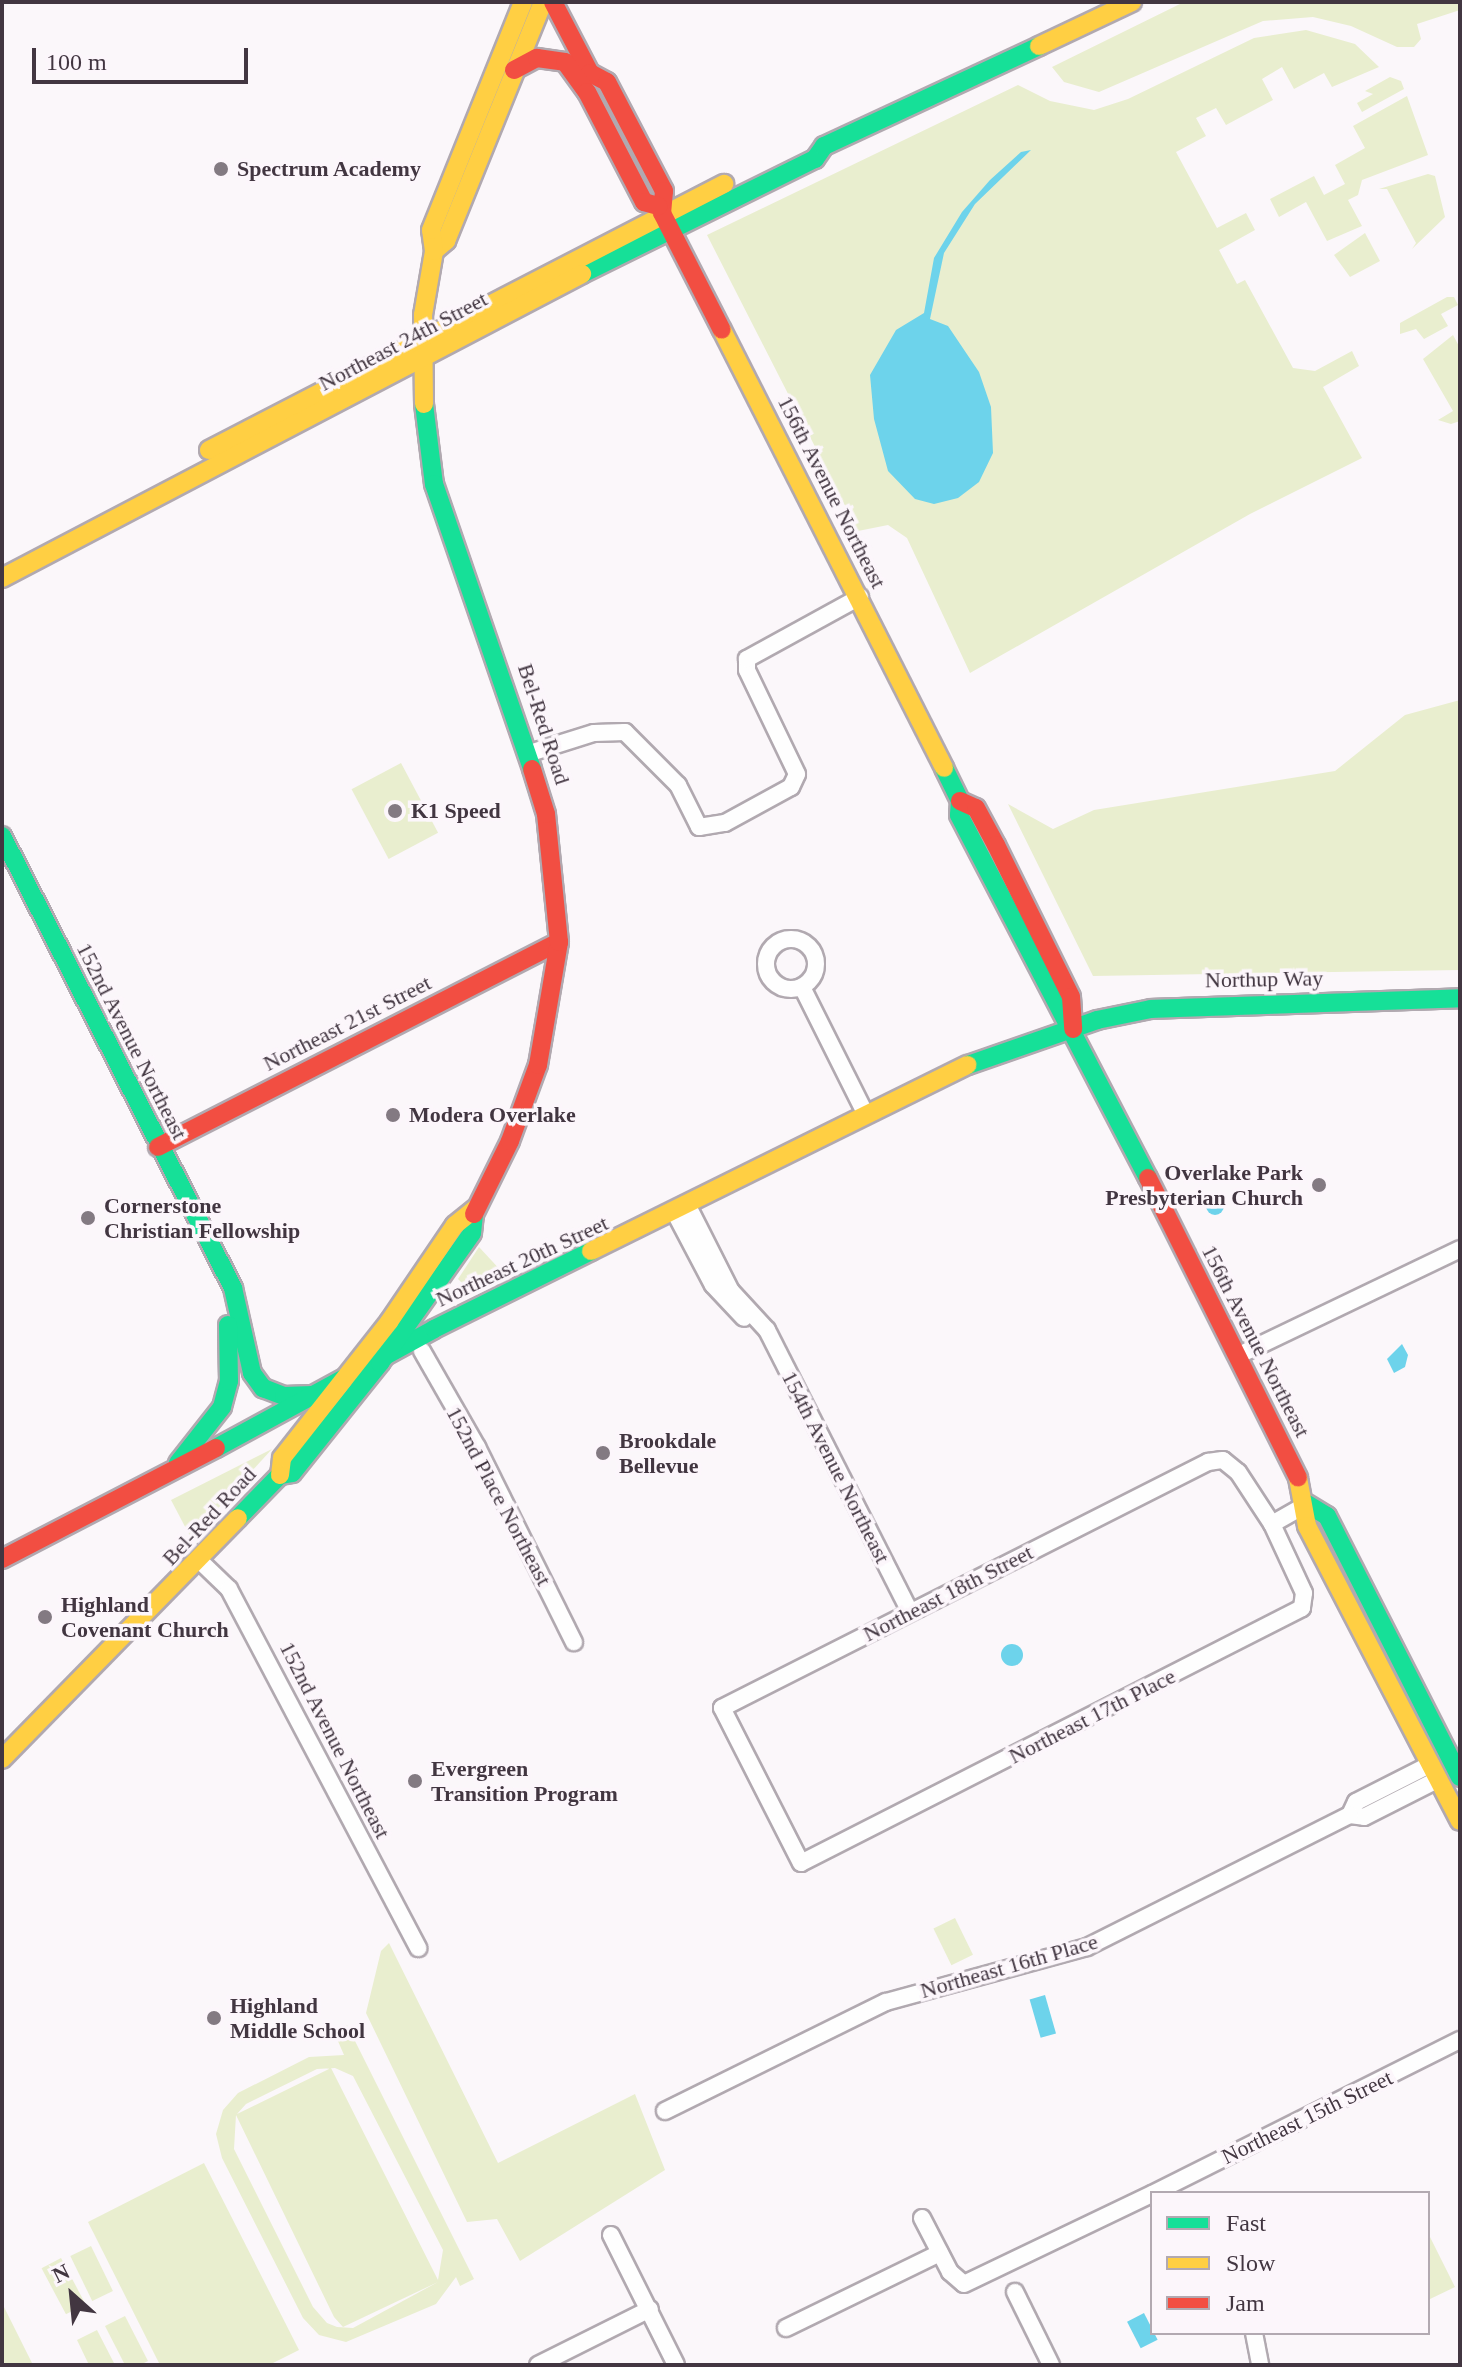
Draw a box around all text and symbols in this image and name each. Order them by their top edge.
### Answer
scale bar [36,32,252,82]
text: 100 m [46,49,107,75]
place label: Spectrum Academy [237,156,422,182]
marker: Spectrum Academy [212,160,230,178]
street label: Northeast 24th Street [314,285,492,397]
street label: 156th Avenue Northeast [772,391,892,593]
street label: Bel-Red Road [512,660,576,788]
place label: K1 Speed [411,798,501,824]
marker: K1 Speed [386,802,404,820]
street label: 152nd Avenue Northeast [71,938,193,1144]
street label: Northup Way [1204,965,1324,993]
street label: Northeast 21st Street [259,969,435,1077]
place label: Modera Overlake [409,1102,576,1128]
marker: Modera Overlake [384,1106,402,1124]
place label: Overlake Park Presbyterian Church [1105,1159,1303,1210]
marker: Overlake Park Presbyterian Church [1310,1176,1328,1194]
place label: Cornerstone Christian Fellowship [104,1192,300,1244]
marker: Cornerstone Christian Fellowship [79,1209,97,1227]
street label: Northeast 20th Street [432,1210,612,1312]
street label: 156th Avenue Northeast [1196,1240,1316,1442]
street label: 154th Avenue Northeast [776,1366,896,1568]
street label: 152nd Place Northeast [441,1402,557,1590]
place label: Brookdale Bellevue [619,1427,716,1478]
marker: Brookdale Bellevue [594,1444,612,1462]
street label: Bel-Red Road [157,1461,261,1571]
street label: Northeast 18th Street [859,1539,1037,1647]
place label: Highland Covenant Church [61,1591,229,1642]
marker: Highland Covenant Church [36,1608,54,1626]
street label: 152nd Avenue Northeast [274,1637,396,1843]
street label: Northeast 17th Place [1004,1663,1180,1769]
place label: Evergreen Transition Program [431,1755,618,1806]
marker: Evergreen Transition Program [406,1772,424,1790]
street label: Northeast 16th Place [917,1928,1101,2004]
place label: Highland Middle School [230,1992,365,2044]
marker: Highland Middle School [205,2009,223,2027]
street label: Northeast 15th Street [1217,2064,1397,2170]
legend [1150,2191,1430,2335]
text: Fast [1226,2210,1266,2236]
text: Slow [1226,2250,1275,2276]
north arrow [32,2255,112,2335]
text: N [48,2258,74,2288]
text: Jam [1226,2290,1265,2316]

